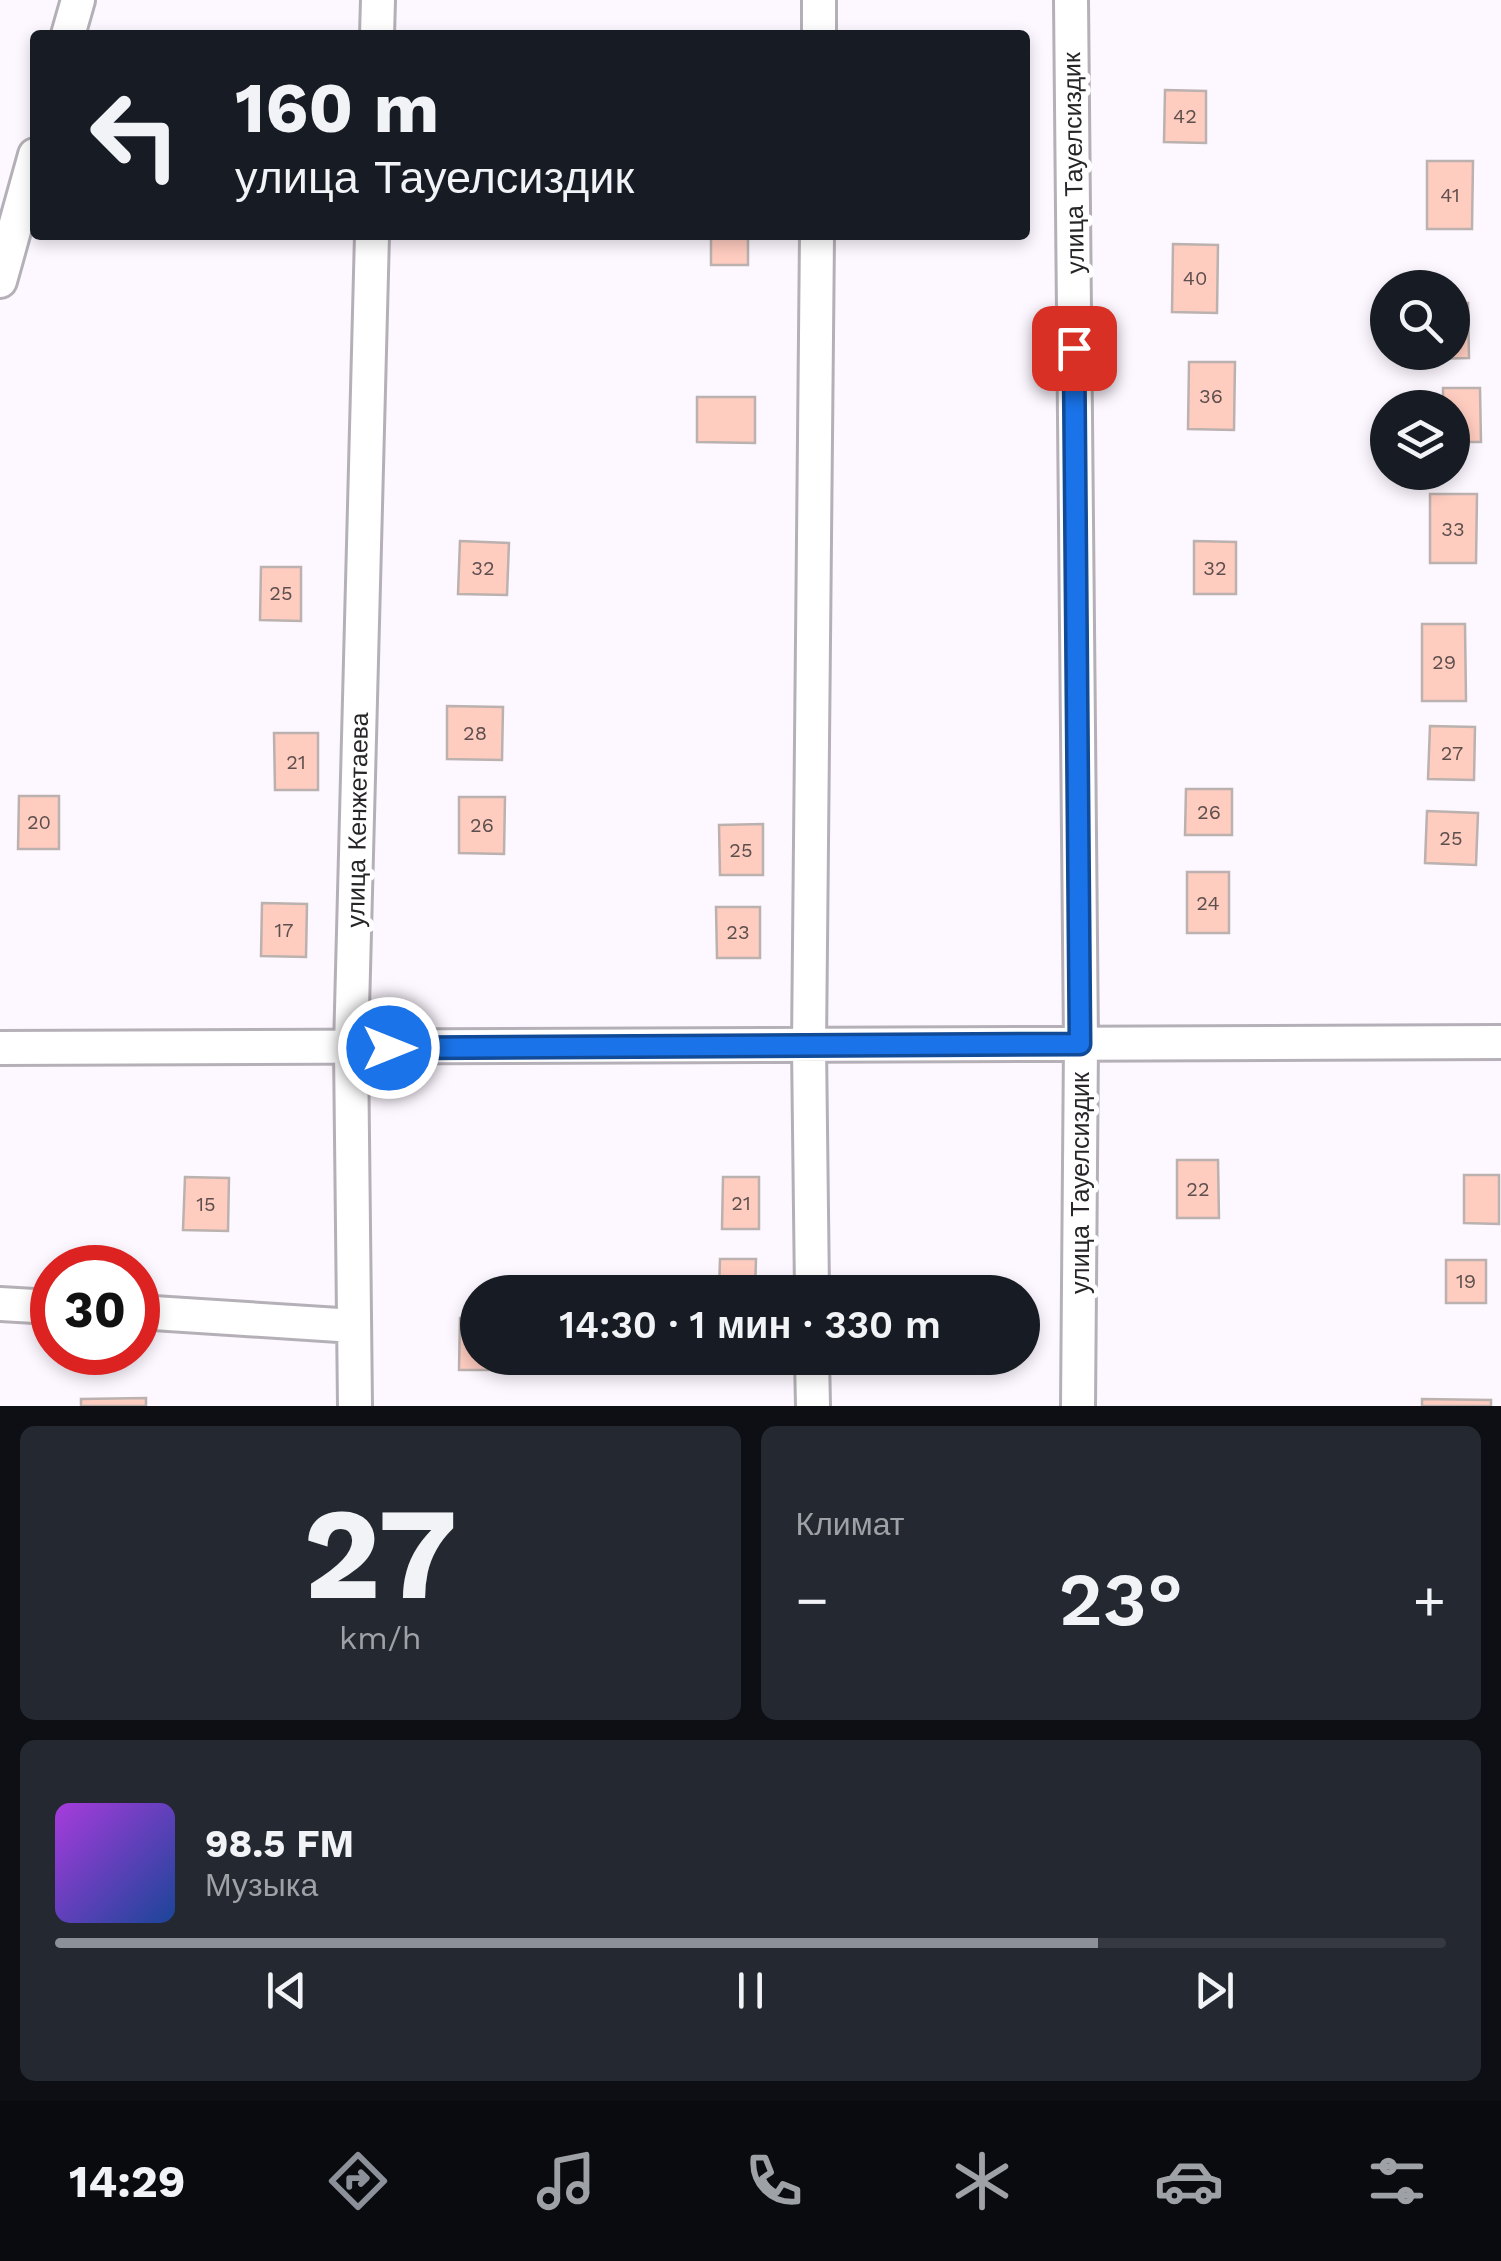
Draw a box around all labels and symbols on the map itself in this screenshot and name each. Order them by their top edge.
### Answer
street label: улица Тауелсиздик [1057,51,1090,274]
house number: 42 [1173,104,1197,128]
house number: 41 [1440,183,1460,207]
house number: 40 [1183,266,1207,290]
pin [1032,306,1117,391]
house number: 36 [1199,384,1223,408]
house number: 33 [1441,517,1465,541]
house number: 32 [471,556,495,580]
house number: 32 [1203,556,1227,580]
house number: 25 [269,581,293,605]
house number: 29 [1432,650,1456,674]
street label: улица Кенжетаева [341,712,374,928]
house number: 28 [463,721,487,745]
house number: 27 [1441,741,1463,765]
house number: 21 [286,750,306,774]
house number: 26 [1197,800,1221,824]
house number: 20 [27,810,51,834]
house number: 26 [470,813,494,837]
house number: 25 [1439,826,1463,850]
house number: 25 [729,838,753,862]
house number: 24 [1196,891,1220,915]
house number: 17 [274,918,294,942]
house number: 23 [726,920,750,944]
position arrow [337,996,441,1100]
street label: улица Тауелсиздик [1066,1071,1095,1294]
house number: 22 [1186,1177,1210,1201]
house number: 21 [731,1191,751,1215]
house number: 15 [196,1192,216,1216]
speed limit sign: 30 [30,1245,160,1375]
house number: 19 [1456,1269,1476,1293]

